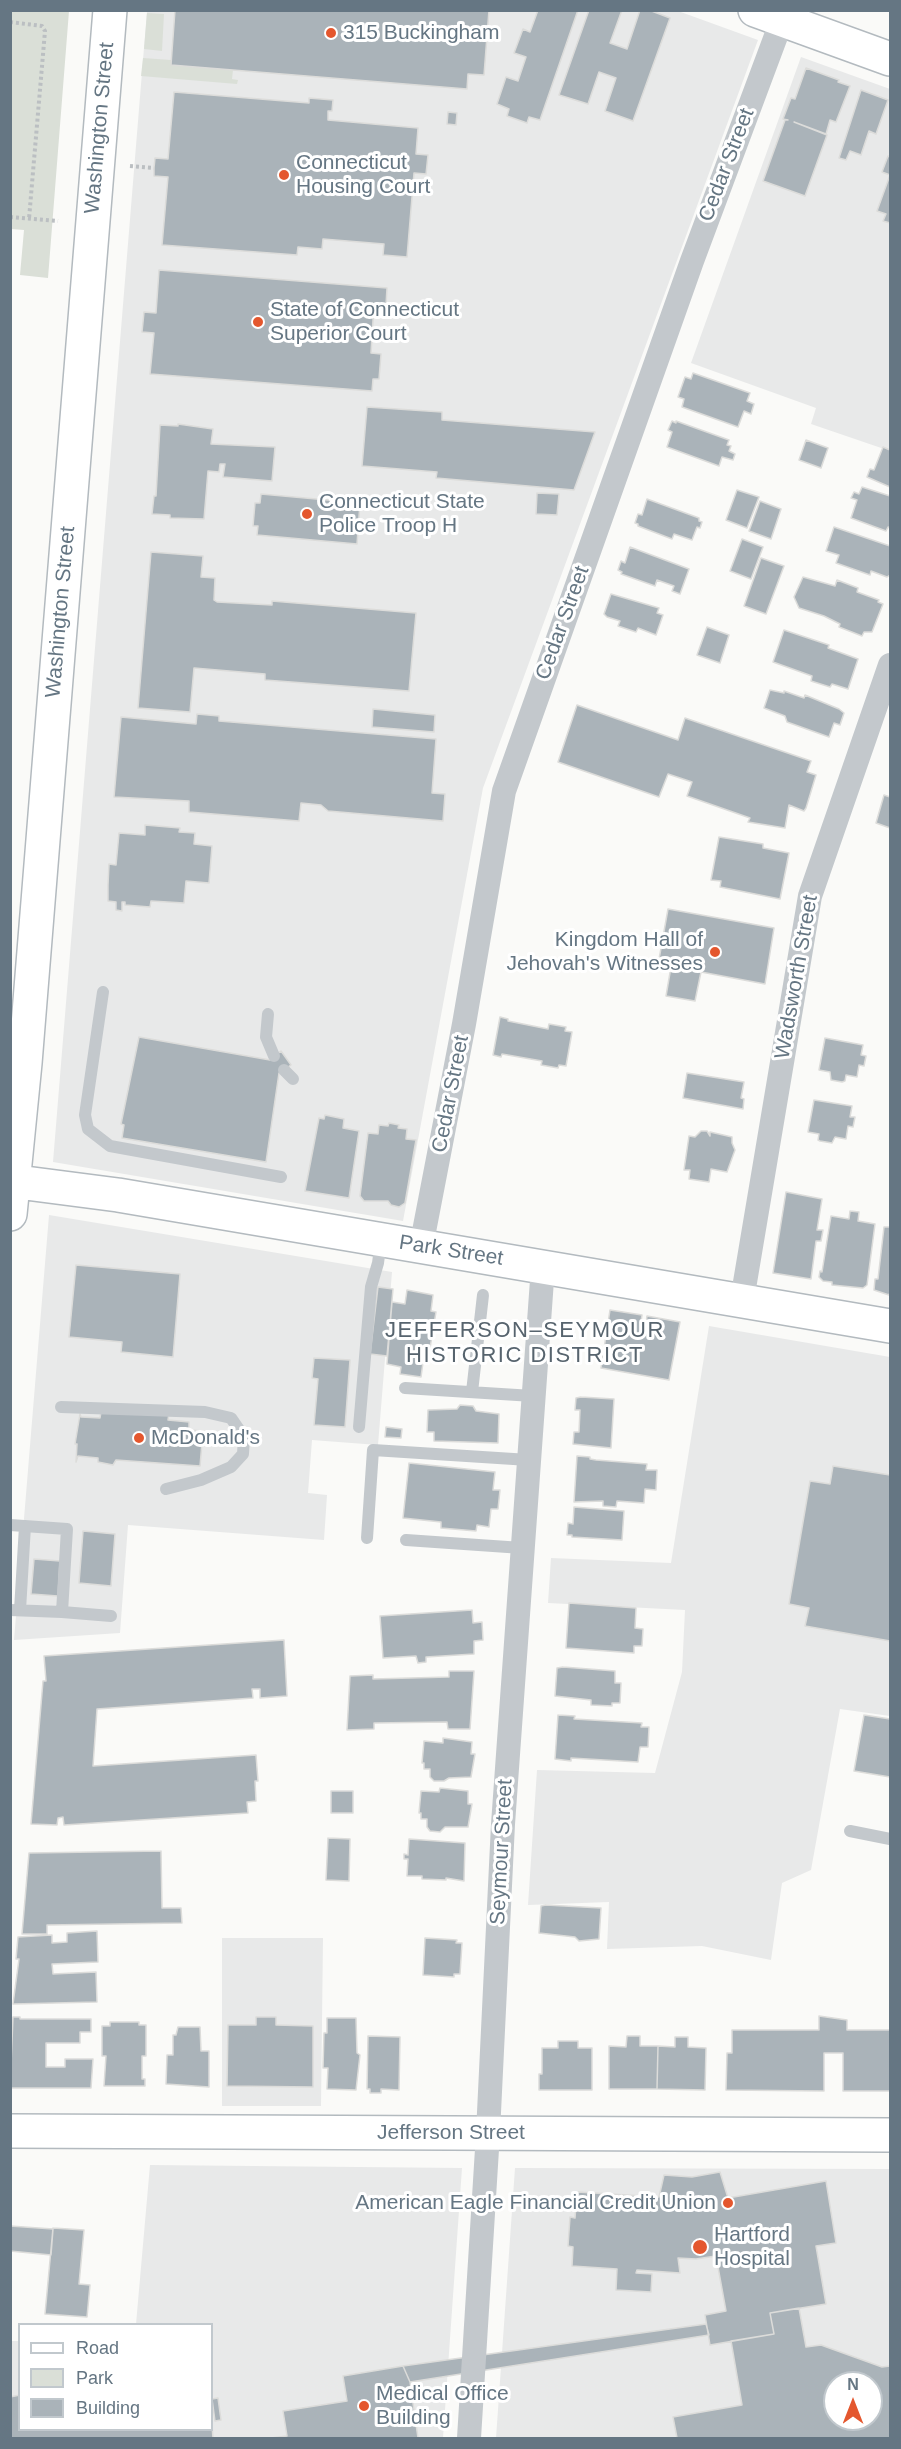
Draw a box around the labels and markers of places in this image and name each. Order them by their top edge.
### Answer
place label: 315 Buckingham [343,20,499,46]
marker: 315 Buckingham [324,26,338,40]
place label: Connecticut Housing Court [296,150,430,200]
marker: Connecticut Housing Court [277,168,291,182]
place label: State of Connecticut Superior Court [270,297,459,347]
marker: State of Connecticut Superior Court [251,315,265,329]
place label: Connecticut State Police Troop H [319,489,485,539]
marker: Connecticut State Police Troop H [300,507,314,521]
place label: Kingdom Hall of Jehovah's Witnesses [506,927,703,977]
marker: Kingdom Hall of Jehovah's Witnesses [708,945,722,959]
place label: McDonald's [151,1425,260,1451]
marker: McDonald's [132,1431,146,1445]
place label: American Eagle Financial Credit Union [355,2190,716,2216]
marker: American Eagle Financial Credit Union [721,2196,735,2210]
place label: Hartford Hospital [714,2222,790,2272]
marker: Hartford Hospital [691,2238,709,2256]
place label: Medical Office Building [376,2381,509,2431]
marker: Medical Office Building [357,2399,371,2413]

